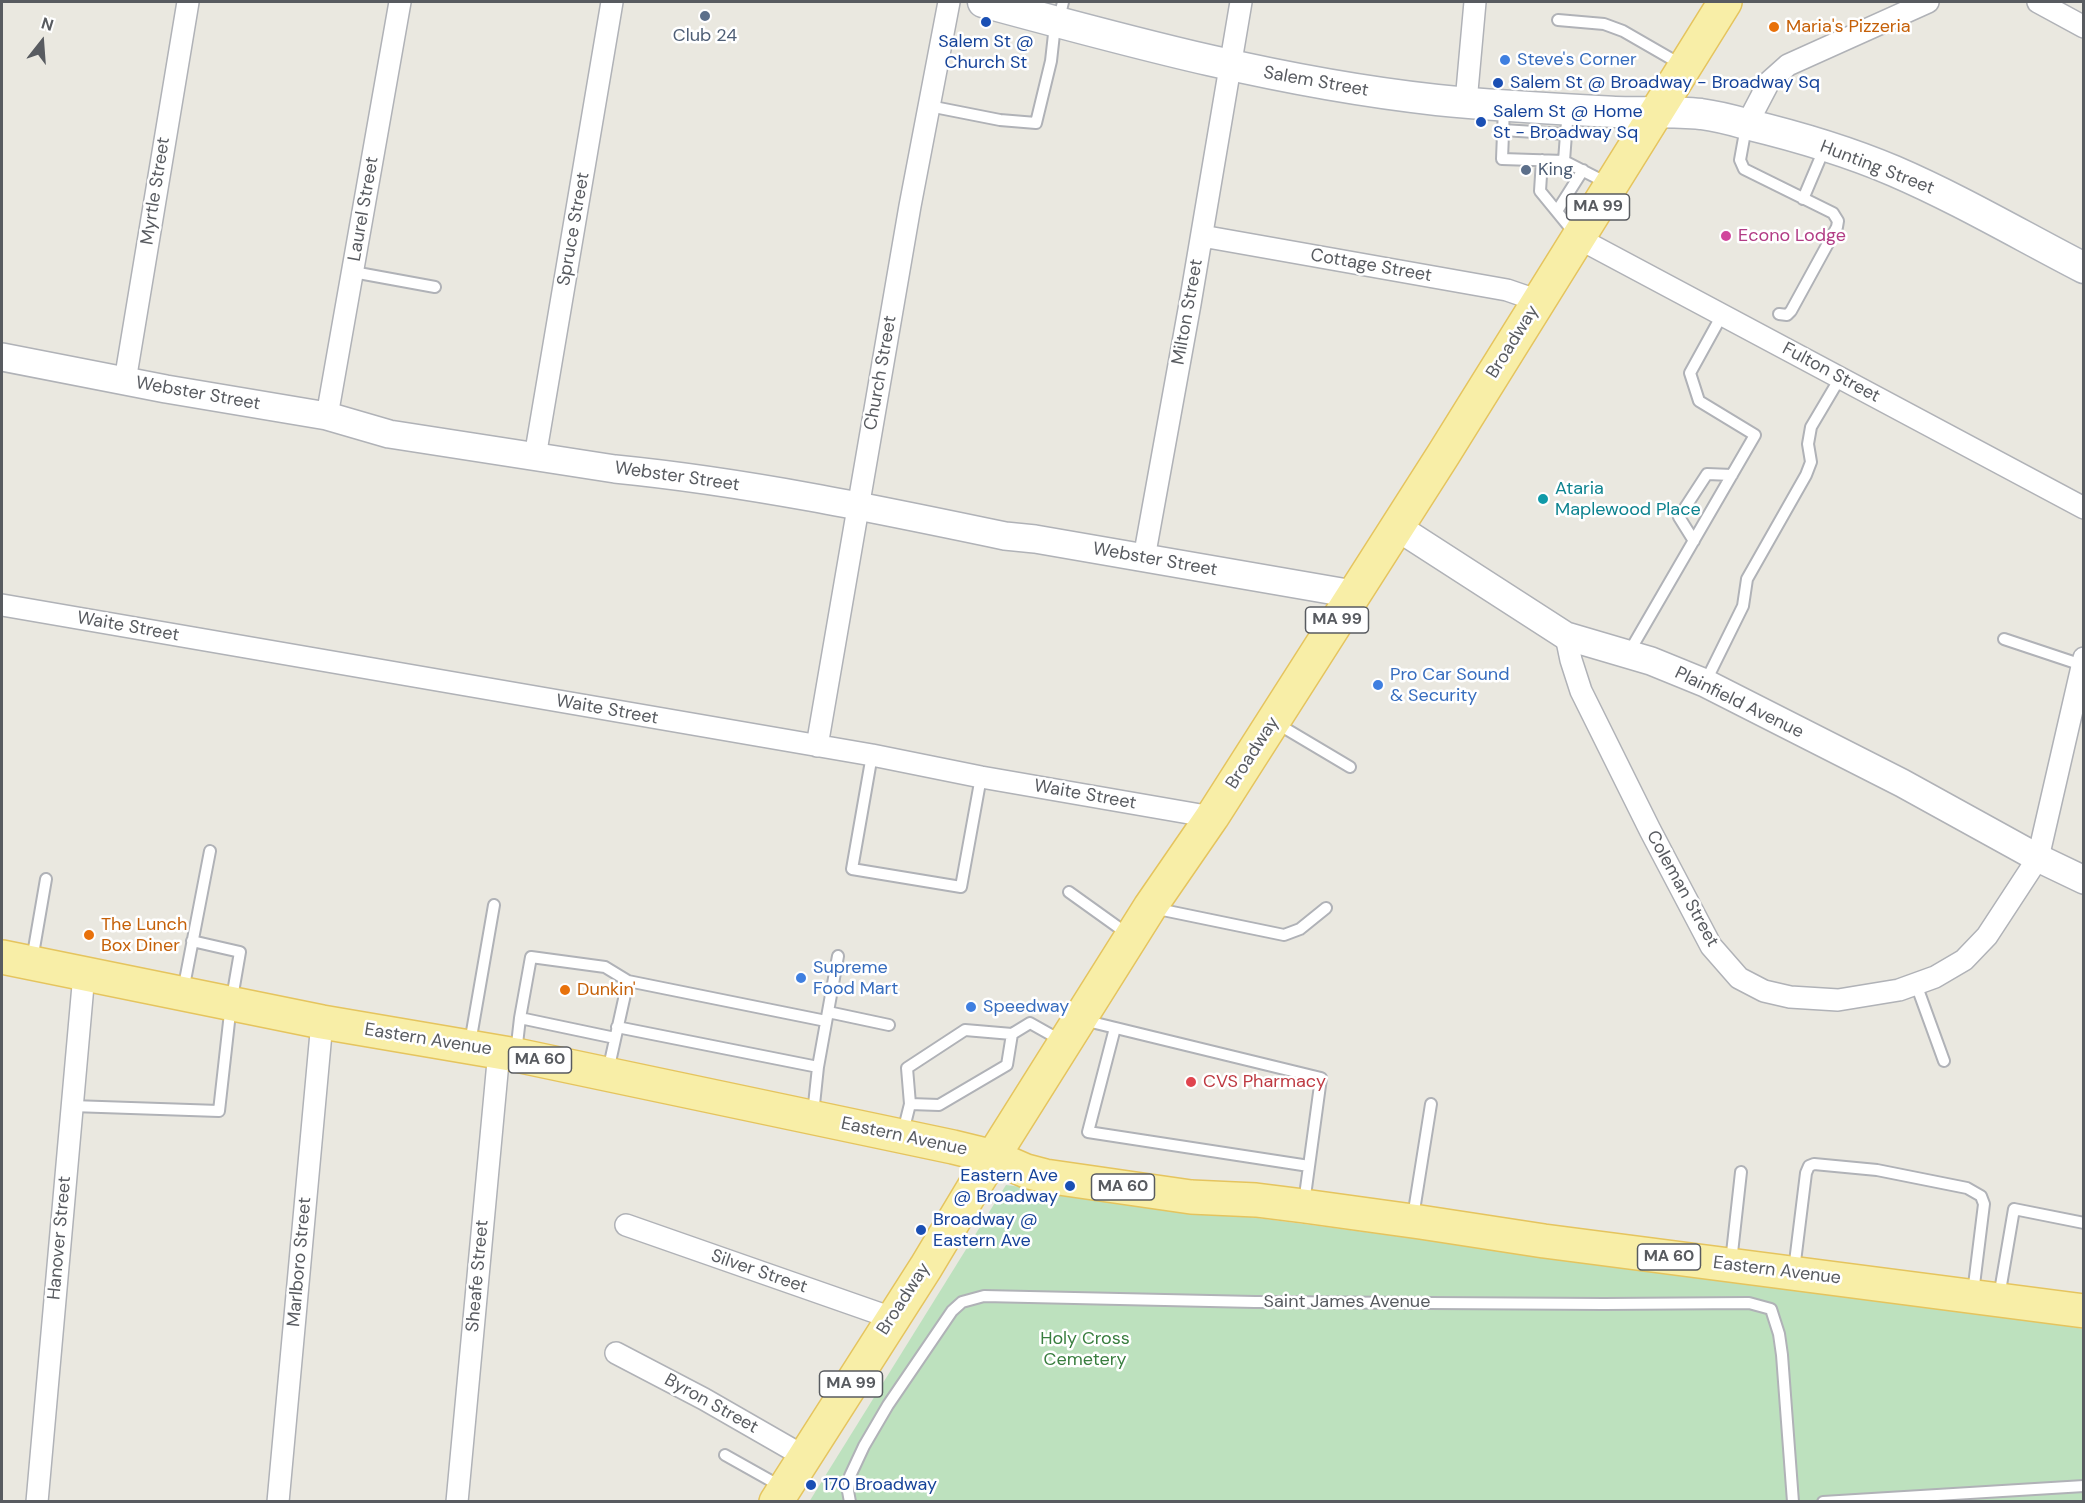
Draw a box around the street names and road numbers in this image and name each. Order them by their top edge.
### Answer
street label: Salem Street [1262,62,1370,102]
street label: Myrtle Street [137,136,175,246]
street label: Hunting Street [1817,136,1937,200]
street label: Laurel Street [344,155,384,263]
street label: Spruce Street [553,170,595,288]
road number: MA 99 [1566,194,1630,220]
street label: Cottage Street [1309,245,1433,287]
street label: Milton Street [1168,257,1208,367]
street label: Broadway [1482,302,1544,382]
street label: Church Street [860,314,902,432]
street label: Fulton Street [1778,338,1884,408]
street label: Webster Street [134,372,262,416]
street label: Webster Street [613,458,741,496]
street label: Webster Street [1091,538,1219,582]
street label: Waite Street [75,607,181,647]
road number: MA 99 [1306,607,1368,633]
street label: Plainfield Avenue [1671,662,1807,744]
street label: Waite Street [554,690,660,730]
street label: Broadway [1222,713,1284,793]
street label: Waite Street [1032,775,1138,815]
street label: Coleman Street [1641,827,1723,951]
street label: Eastern Avenue [363,1019,493,1061]
road number: MA 60 [508,1047,572,1073]
street label: Eastern Avenue [839,1113,969,1161]
road number: MA 60 [1092,1174,1154,1200]
street label: Hanover Street [44,1175,76,1301]
street label: Marlboro Street [284,1196,316,1328]
street label: Sheafe Street [462,1219,494,1333]
road number: MA 60 [1638,1244,1700,1270]
street label: Silver Street [708,1245,810,1299]
street label: Eastern Avenue [1712,1252,1842,1290]
street label: Broadway [873,1259,935,1339]
street label: Saint James Avenue [1264,1291,1430,1313]
street label: Byron Street [660,1369,762,1439]
road number: MA 99 [820,1371,882,1397]

